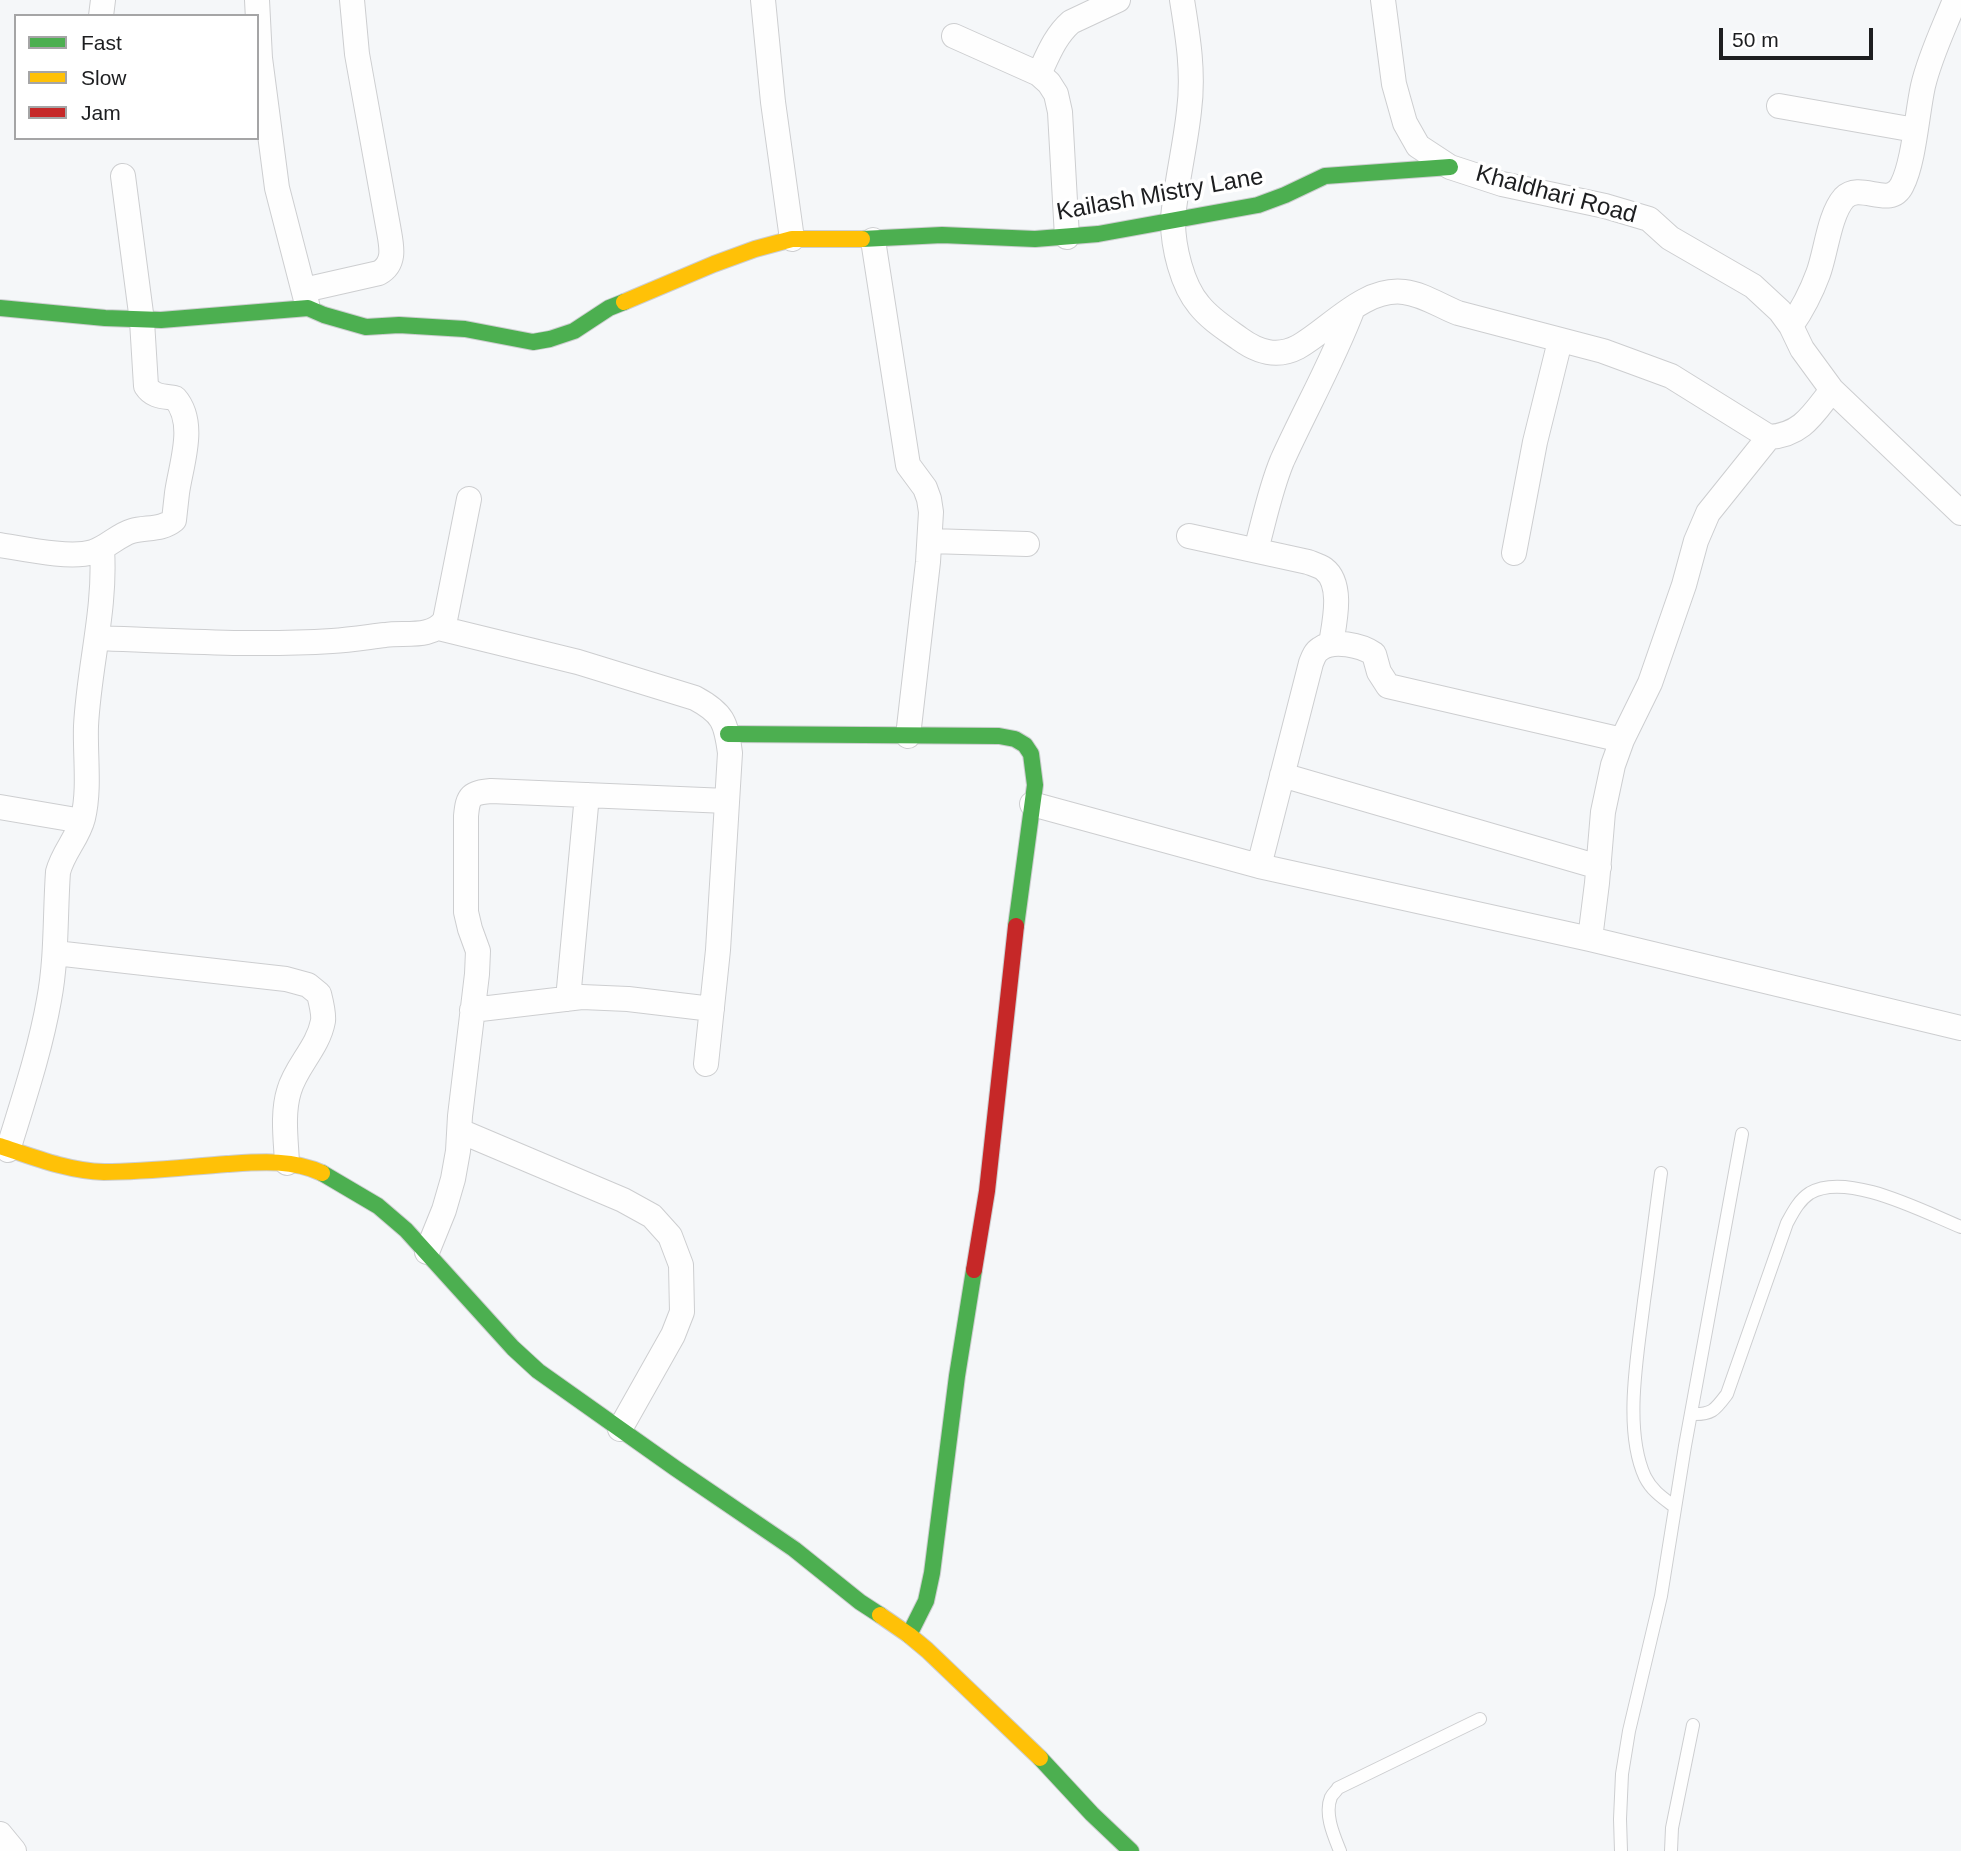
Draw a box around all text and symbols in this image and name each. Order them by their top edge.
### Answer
legend [14,14,259,140]
scale bar [1723,14,1877,58]
text: 50 m [1732,28,1779,51]
text: Fast [81,31,122,54]
text: Slow [81,66,127,89]
text: Jam [81,101,121,124]
street label: Khaldhari Road [1472,160,1640,230]
street label: Kailash Mistry Lane [1054,163,1266,227]

